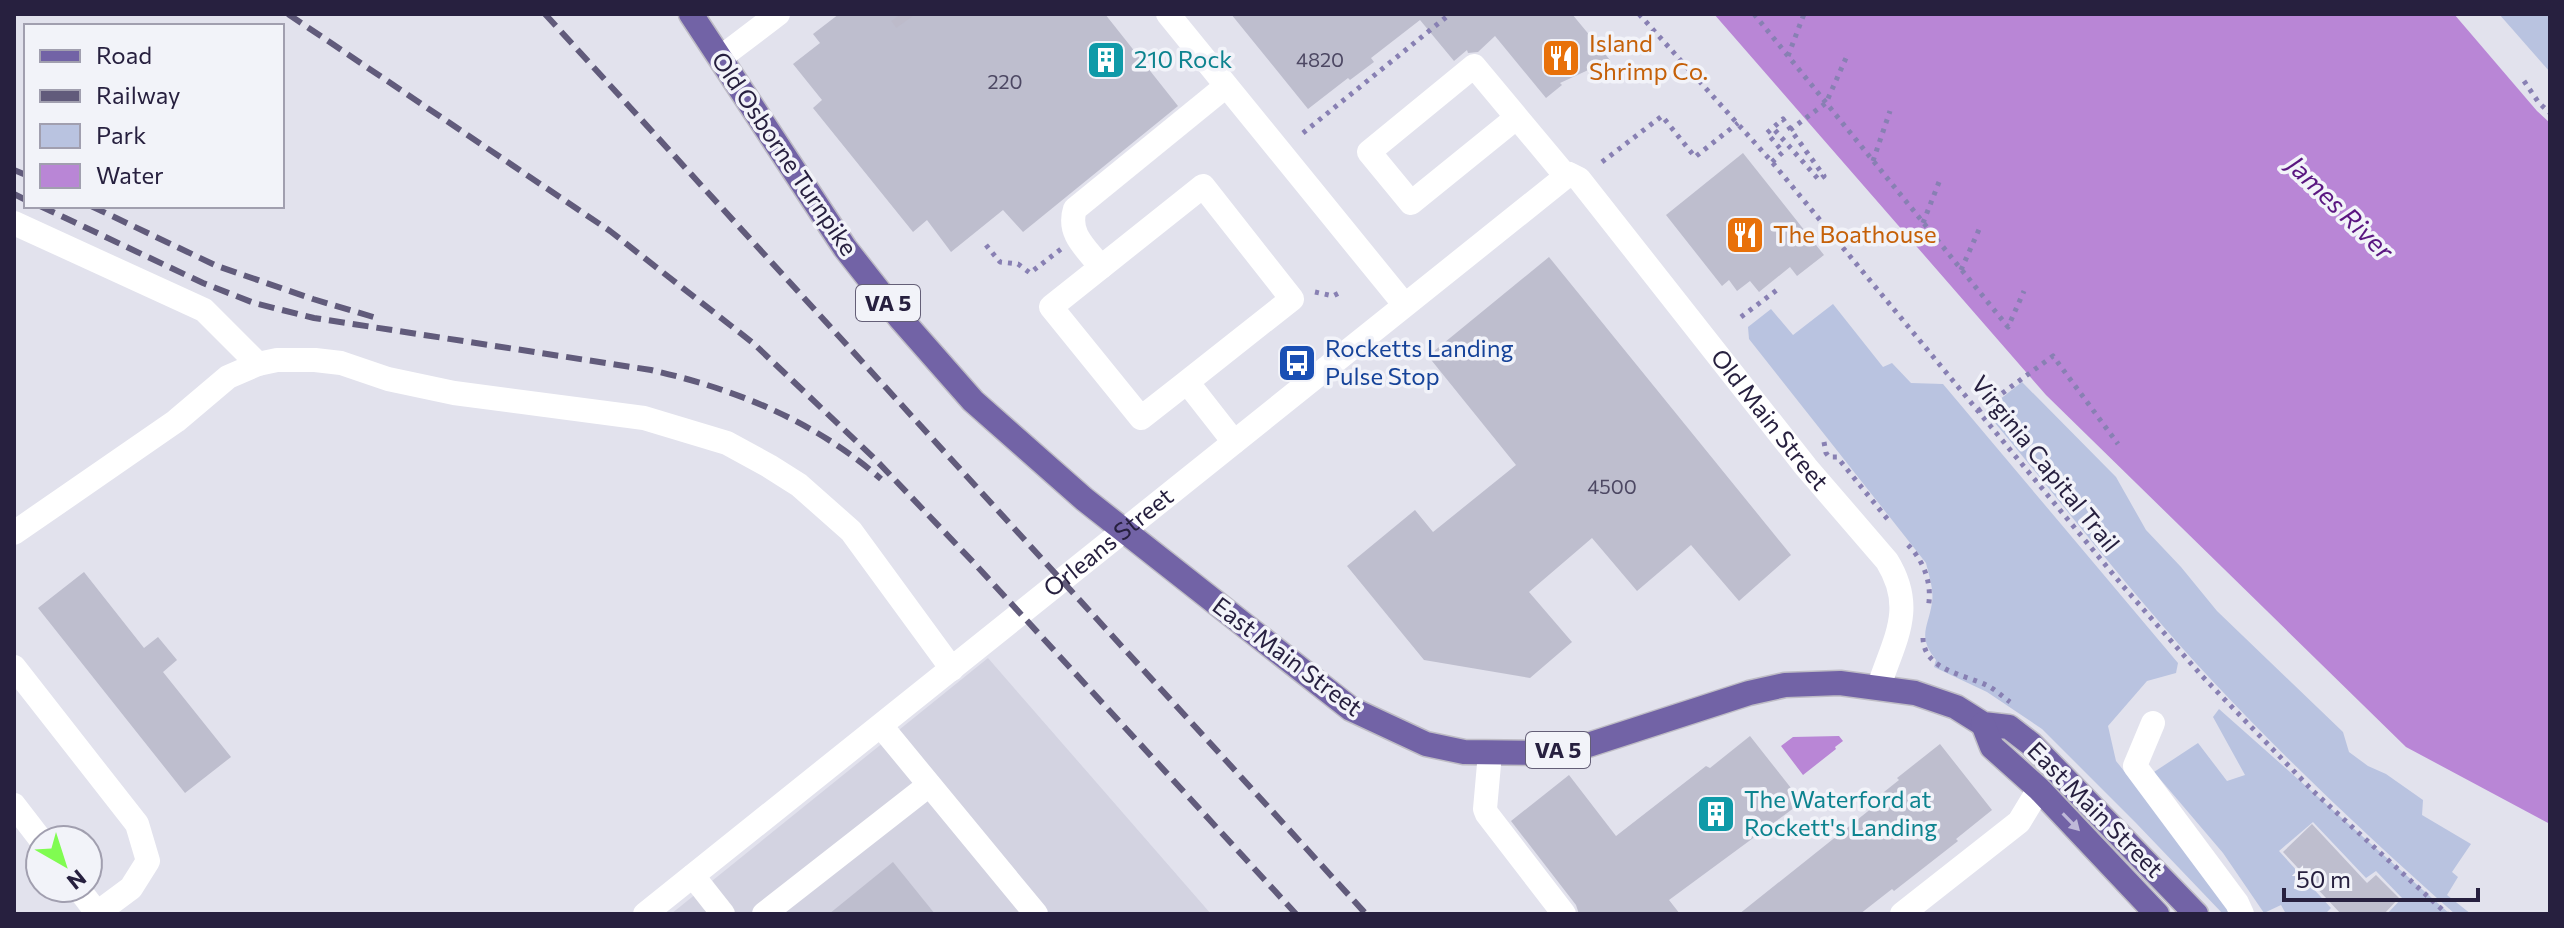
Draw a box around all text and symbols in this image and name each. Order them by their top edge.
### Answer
legend [24,24,284,208]
place label: Island Shrimp Co. [1589,28,1708,85]
restaurant icon: Island Shrimp Co. [1540,37,1582,79]
building icon: 210 Rock [1085,39,1127,81]
text: Road [96,40,152,69]
place label: 210 Rock [1134,44,1232,73]
street label: Old Osborne Turnpike [706,46,864,261]
house number: 4820 [1296,47,1344,71]
house number: 220 [987,69,1023,93]
text: Railway [96,80,181,109]
text: Park [96,120,146,149]
water label: James River [2280,147,2402,266]
text: Water [96,160,164,189]
restaurant icon: The Boathouse [1724,214,1766,256]
place label: The Boathouse [1773,219,1937,248]
road number: VA 5 [856,285,920,321]
place label: Rocketts Landing Pulse Stop [1325,333,1513,390]
bus stop icon: Rocketts Landing Pulse Stop [1276,342,1318,384]
street label: Old Main Street [1706,343,1835,496]
street label: Virginia Capital Trail [1966,369,2126,557]
house number: 4500 [1587,474,1637,498]
street label: Orleans Street [1037,481,1178,602]
street label: East Main Street [1207,590,1369,722]
road number: VA 5 [1526,732,1590,768]
street label: East Main Street [2022,735,2170,883]
place label: The Waterford at Rockett's Landing [1744,784,1937,841]
building icon: The Waterford at Rockett's Landing [1695,793,1737,835]
one-way arrow [2062,812,2080,831]
north arrow [24,824,104,904]
scale bar [2284,852,2478,902]
text: N [62,864,92,896]
text: 50 m [2296,864,2351,893]

